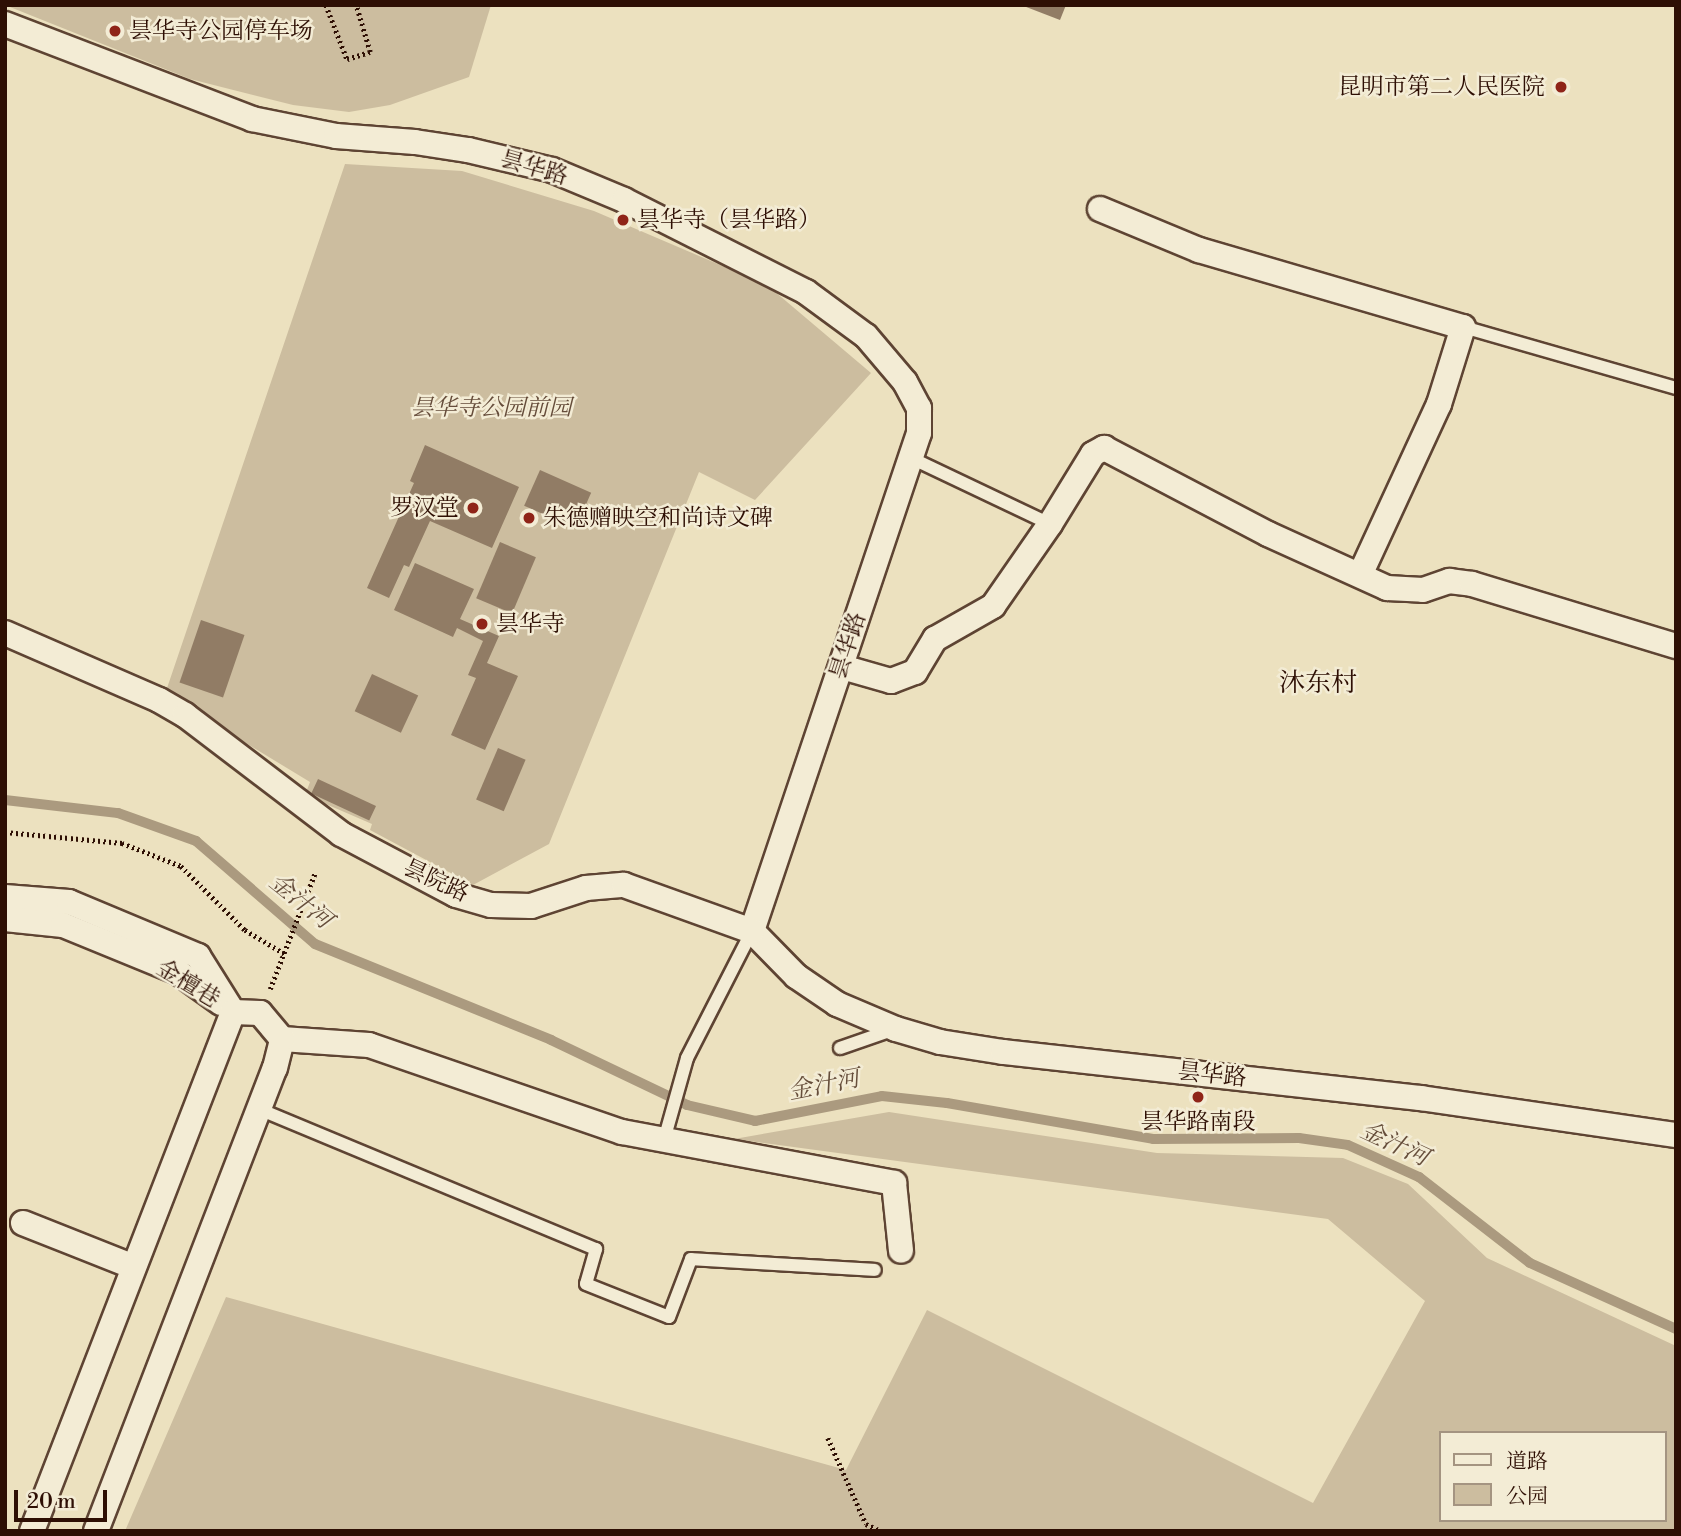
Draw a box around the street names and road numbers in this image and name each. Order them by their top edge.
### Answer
street label: 昙华路 [497,145,571,191]
street label: 昙华路 [824,609,872,683]
street label: 昙院路 [399,854,473,908]
street label: 金檀巷 [151,954,225,1014]
street label: 昙华路 [1176,1058,1248,1092]

